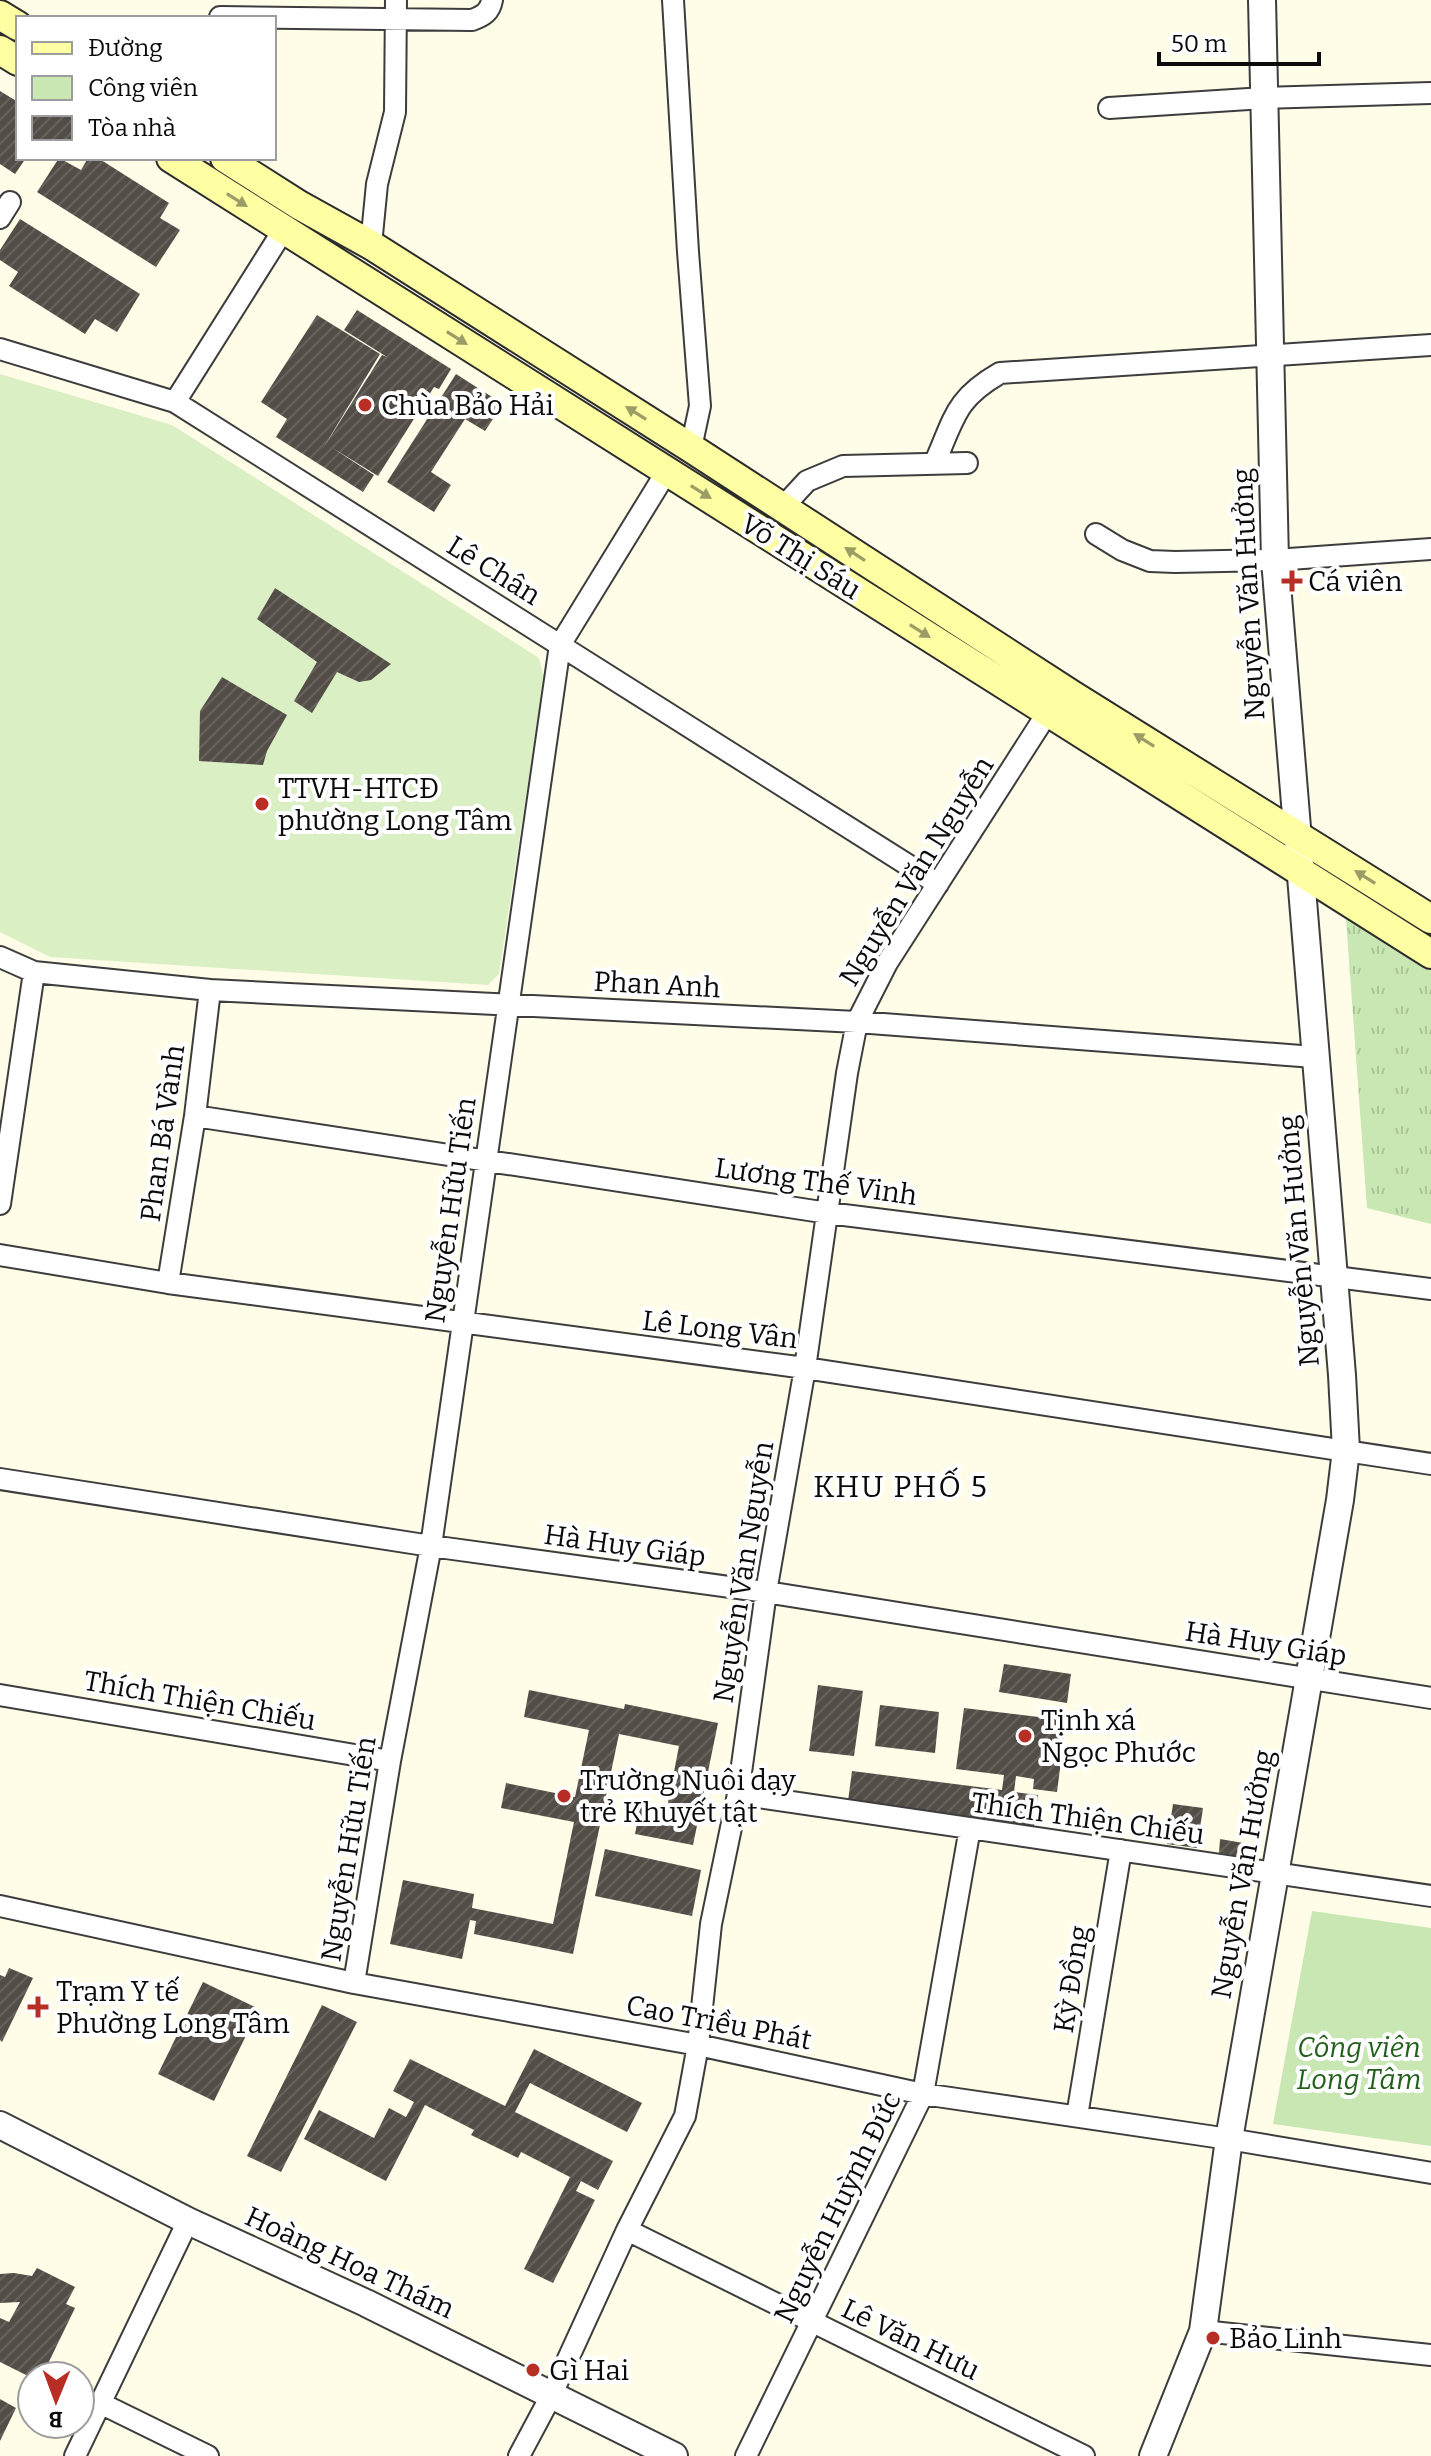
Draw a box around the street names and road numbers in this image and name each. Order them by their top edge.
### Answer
street label: Nguyễn Văn Hưởng [1225,467,1272,721]
street label: Võ Thị Sáu [735,507,867,606]
street label: Lê Chân [441,529,547,612]
street label: Nguyễn Văn Nguyễn [832,750,1001,992]
street label: Phan Anh [593,965,721,1004]
street label: Phan Bá Vành [134,1043,191,1224]
street label: Nguyễn Hữu Tiến [418,1095,483,1325]
street label: Nguyễn Văn Hưởng [1271,1114,1326,1368]
street label: Lương Thế Vinh [713,1151,919,1212]
street label: Lê Long Vân [640,1304,800,1355]
street label: Nguyễn Văn Nguyễn [707,1439,781,1705]
street label: Hà Huy Giáp [542,1518,708,1573]
street label: Hà Huy Giáp [1183,1614,1349,1673]
street label: Thích Thiện Chiếu [81,1664,318,1737]
street label: Nguyễn Hữu Tiến [314,1734,383,1964]
street label: Nguyễn Văn Hưởng [1204,1747,1281,2001]
street label: Thích Thiện Chiếu [969,1786,1207,1851]
street label: Kỳ Đồng [1047,1923,1096,2035]
street label: Cao Triều Phát [623,1988,814,2057]
street label: Nguyễn Huỳnh Đức [767,2086,908,2328]
street label: Hoàng Hoa Thám [240,2200,460,2325]
street label: Lê Văn Hưu [836,2292,985,2387]

